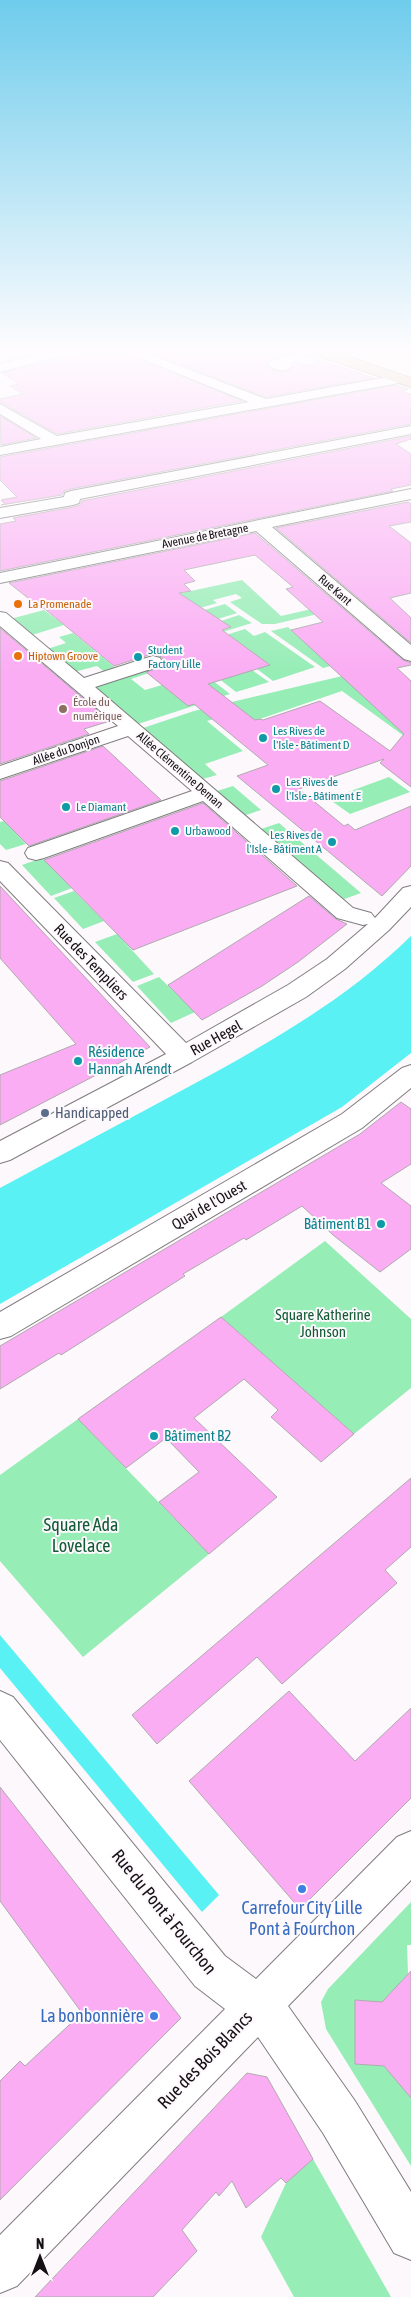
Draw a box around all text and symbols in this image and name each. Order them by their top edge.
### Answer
street label: Avenue de Bretagne [161,521,249,551]
street label: Rue Kant [316,572,355,609]
place label: La Promenade [28,597,92,611]
marker: La Promenade [12,598,24,610]
place label: Student Factory Lille [148,643,201,671]
place label: Hiptown Groove [28,649,98,663]
marker: Hiptown Groove [12,650,24,662]
marker: Student Factory Lille [132,651,144,663]
place label: École du numérique [73,695,122,723]
marker: École du numérique [57,703,69,715]
place label: Les Rives de l'Isle - Bâtiment D [273,724,350,752]
street label: Allée Clémentine Deman [134,729,226,811]
street label: Allée du Donjon [31,732,101,768]
marker: Les Rives de l'Isle - Bâtiment D [257,732,269,744]
place label: Les Rives de l'Isle - Bâtiment E [286,775,361,803]
marker: Les Rives de l'Isle - Bâtiment E [270,783,282,795]
place label: Le Diamant [76,800,127,814]
marker: Le Diamant [60,801,72,813]
place label: Urbawood [185,824,231,838]
marker: Urbawood [169,825,181,837]
place label: Les Rives de l'Isle - Bâtiment A [246,828,322,856]
marker: Les Rives de l'Isle - Bâtiment A [326,836,338,848]
street label: Rue des Templiers [51,920,132,1003]
street label: Rue Hegel [187,1017,244,1059]
place label: Résidence Hannah Arendt [88,1043,172,1077]
marker: Résidence Hannah Arendt [72,1055,84,1067]
place label: Handicapped [55,1104,129,1121]
marker: Handicapped [39,1107,51,1119]
street label: Quai de l'Ouest [168,1176,249,1233]
place label: Bâtiment B1 [304,1215,371,1232]
marker: Bâtiment B1 [375,1218,387,1230]
park label: Square Katherine Johnson [275,1306,371,1340]
place label: Bâtiment B2 [164,1427,231,1444]
marker: Bâtiment B2 [148,1430,160,1442]
park label: Square Ada Lovelace [44,1514,118,1556]
street label: Rue du Pont à Fourchon [108,1845,221,1978]
marker: Carrefour City Lille Pont à Fourchon [296,1883,308,1895]
place label: Carrefour City Lille Pont à Fourchon [241,1897,363,1939]
place label: La bonbonnière [40,2005,144,2026]
street label: Rue des Bois Blancs [153,2007,256,2113]
marker: La bonbonnière [148,2010,160,2022]
north arrow [15,2232,65,2282]
text: N [36,2236,44,2252]

